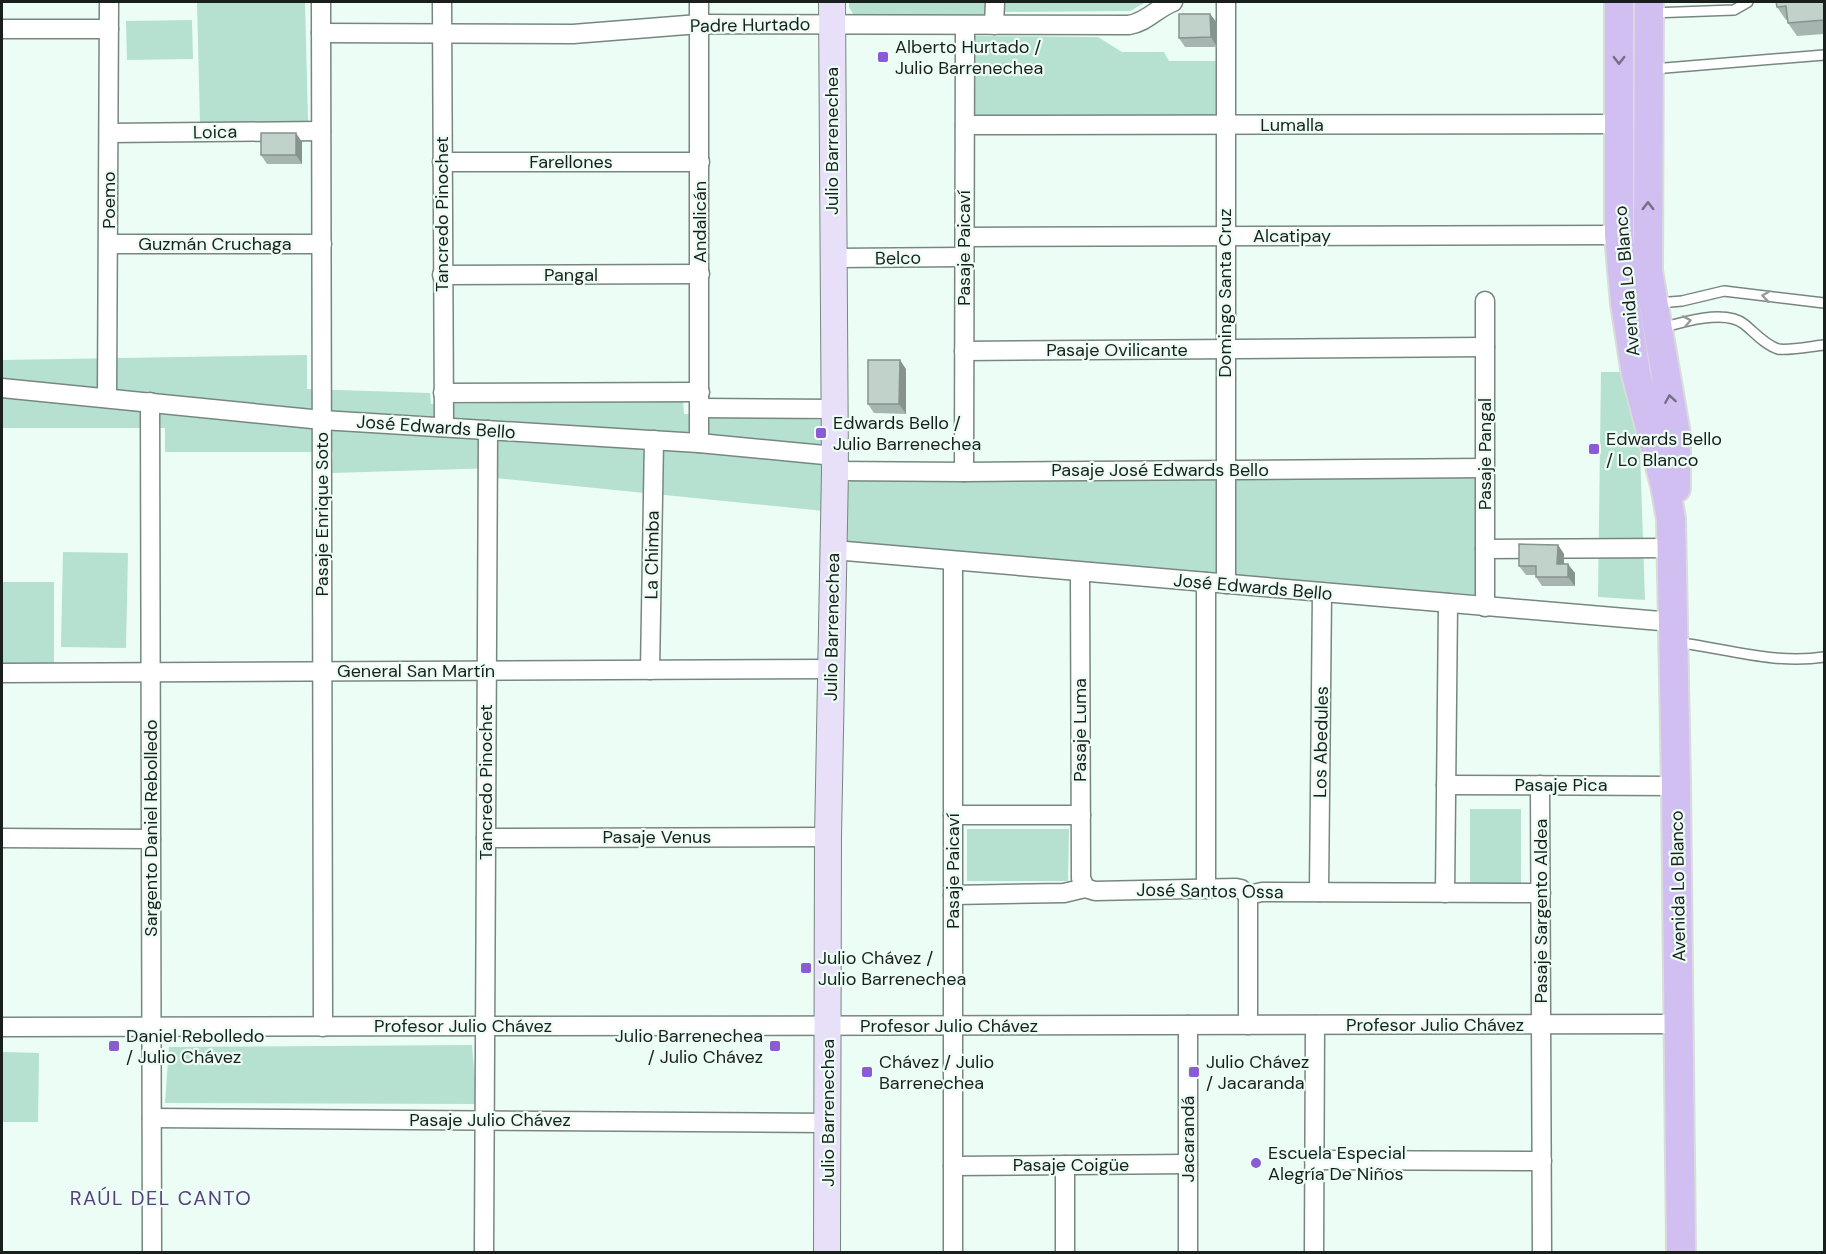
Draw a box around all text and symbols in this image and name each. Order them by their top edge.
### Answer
street label: Padre Hurtado [690,12,810,38]
place label: Alberto Hurtado / Julio Barrenechea [895,35,1043,80]
marker: Alberto Hurtado / Julio Barrenechea [876,50,890,64]
one-way arrow [1613,55,1625,64]
street label: Julio Barrenechea [820,67,844,215]
street label: Lumalla [1260,113,1324,137]
street label: Loica [193,120,237,144]
street label: Tancredo Pinochet [430,136,454,292]
street label: Farellones [529,150,613,174]
street label: Poemo [97,171,121,229]
street label: Andalicán [688,181,712,263]
street label: Pasaje Paicaví [952,190,976,306]
one-way arrow [1642,201,1654,210]
street label: Avenida Lo Blanco [1608,205,1646,357]
street label: Domingo Santa Cruz [1213,208,1237,378]
street label: Alcatipay [1253,224,1331,248]
street label: Guzmán Cruchaga [138,232,292,256]
street label: Belco [875,246,921,270]
street label: Pangal [544,263,598,287]
one-way arrow [1762,291,1771,303]
one-way arrow [1682,315,1692,328]
street label: Pasaje Ovilicante [1046,338,1188,362]
one-way arrow [1664,394,1676,404]
street label: Pasaje Pangal [1473,398,1497,510]
street label: José Edwards Bello [356,409,516,445]
place label: Edwards Bello / Julio Barrenechea [833,411,981,456]
marker: Edwards Bello / Julio Barrenechea [814,426,828,440]
place label: Edwards Bello / Lo Blanco [1606,427,1722,472]
street label: Pasaje Enrique Soto [310,432,334,596]
marker: Edwards Bello / Lo Blanco [1587,442,1601,456]
street label: Pasaje José Edwards Bello [1051,458,1269,482]
street label: La Chimba [639,510,665,600]
street label: Julio Barrenechea [819,553,845,701]
street label: José Edwards Bello [1172,568,1334,606]
street label: General San Martín [337,659,495,683]
street label: Pasaje Luma [1068,678,1092,782]
street label: Los Abedules [1308,686,1334,798]
street label: Tancredo Pinochet [474,704,498,860]
street label: Sargento Daniel Rebolledo [139,719,163,937]
street label: Pasaje Pica [1515,773,1607,797]
street label: Avenida Lo Blanco [1665,810,1691,962]
street label: Pasaje Paicaví [941,813,965,929]
street label: Pasaje Sargento Aldea [1529,819,1553,1003]
street label: Pasaje Venus [603,825,711,849]
street label: José Santos Ossa [1136,878,1284,904]
place label: Julio Chávez / Julio Barrenechea [818,946,966,991]
marker: Julio Chávez / Julio Barrenechea [799,961,813,975]
street label: Profesor Julio Chávez [1346,1013,1524,1037]
street label: Profesor Julio Chávez [374,1014,552,1038]
street label: Profesor Julio Chávez [860,1014,1038,1038]
place label: Daniel Rebolledo / Julio Chávez [126,1024,264,1069]
place label: Julio Barrenechea / Julio Chávez [615,1024,763,1069]
marker: Daniel Rebolledo / Julio Chávez [107,1039,121,1053]
marker: Julio Barrenechea / Julio Chávez [768,1039,782,1053]
street label: Julio Barrenechea [816,1039,840,1187]
place label: Chávez / Julio Barrenechea [879,1050,994,1095]
place label: Julio Chávez / Jacaranda [1206,1050,1309,1095]
marker: Chávez / Julio Barrenechea [860,1065,874,1079]
marker: Julio Chávez / Jacaranda [1187,1065,1201,1079]
street label: Jacarandá [1176,1096,1200,1182]
street label: Pasaje Julio Chávez [409,1108,571,1132]
place label: Escuela Especial Alegría De Niños [1268,1141,1406,1186]
street label: Pasaje Coigüe [1013,1153,1129,1177]
marker: Escuela Especial Alegría De Niños [1249,1156,1263,1170]
district label: RAÚL DEL CANTO [70,1185,252,1211]

